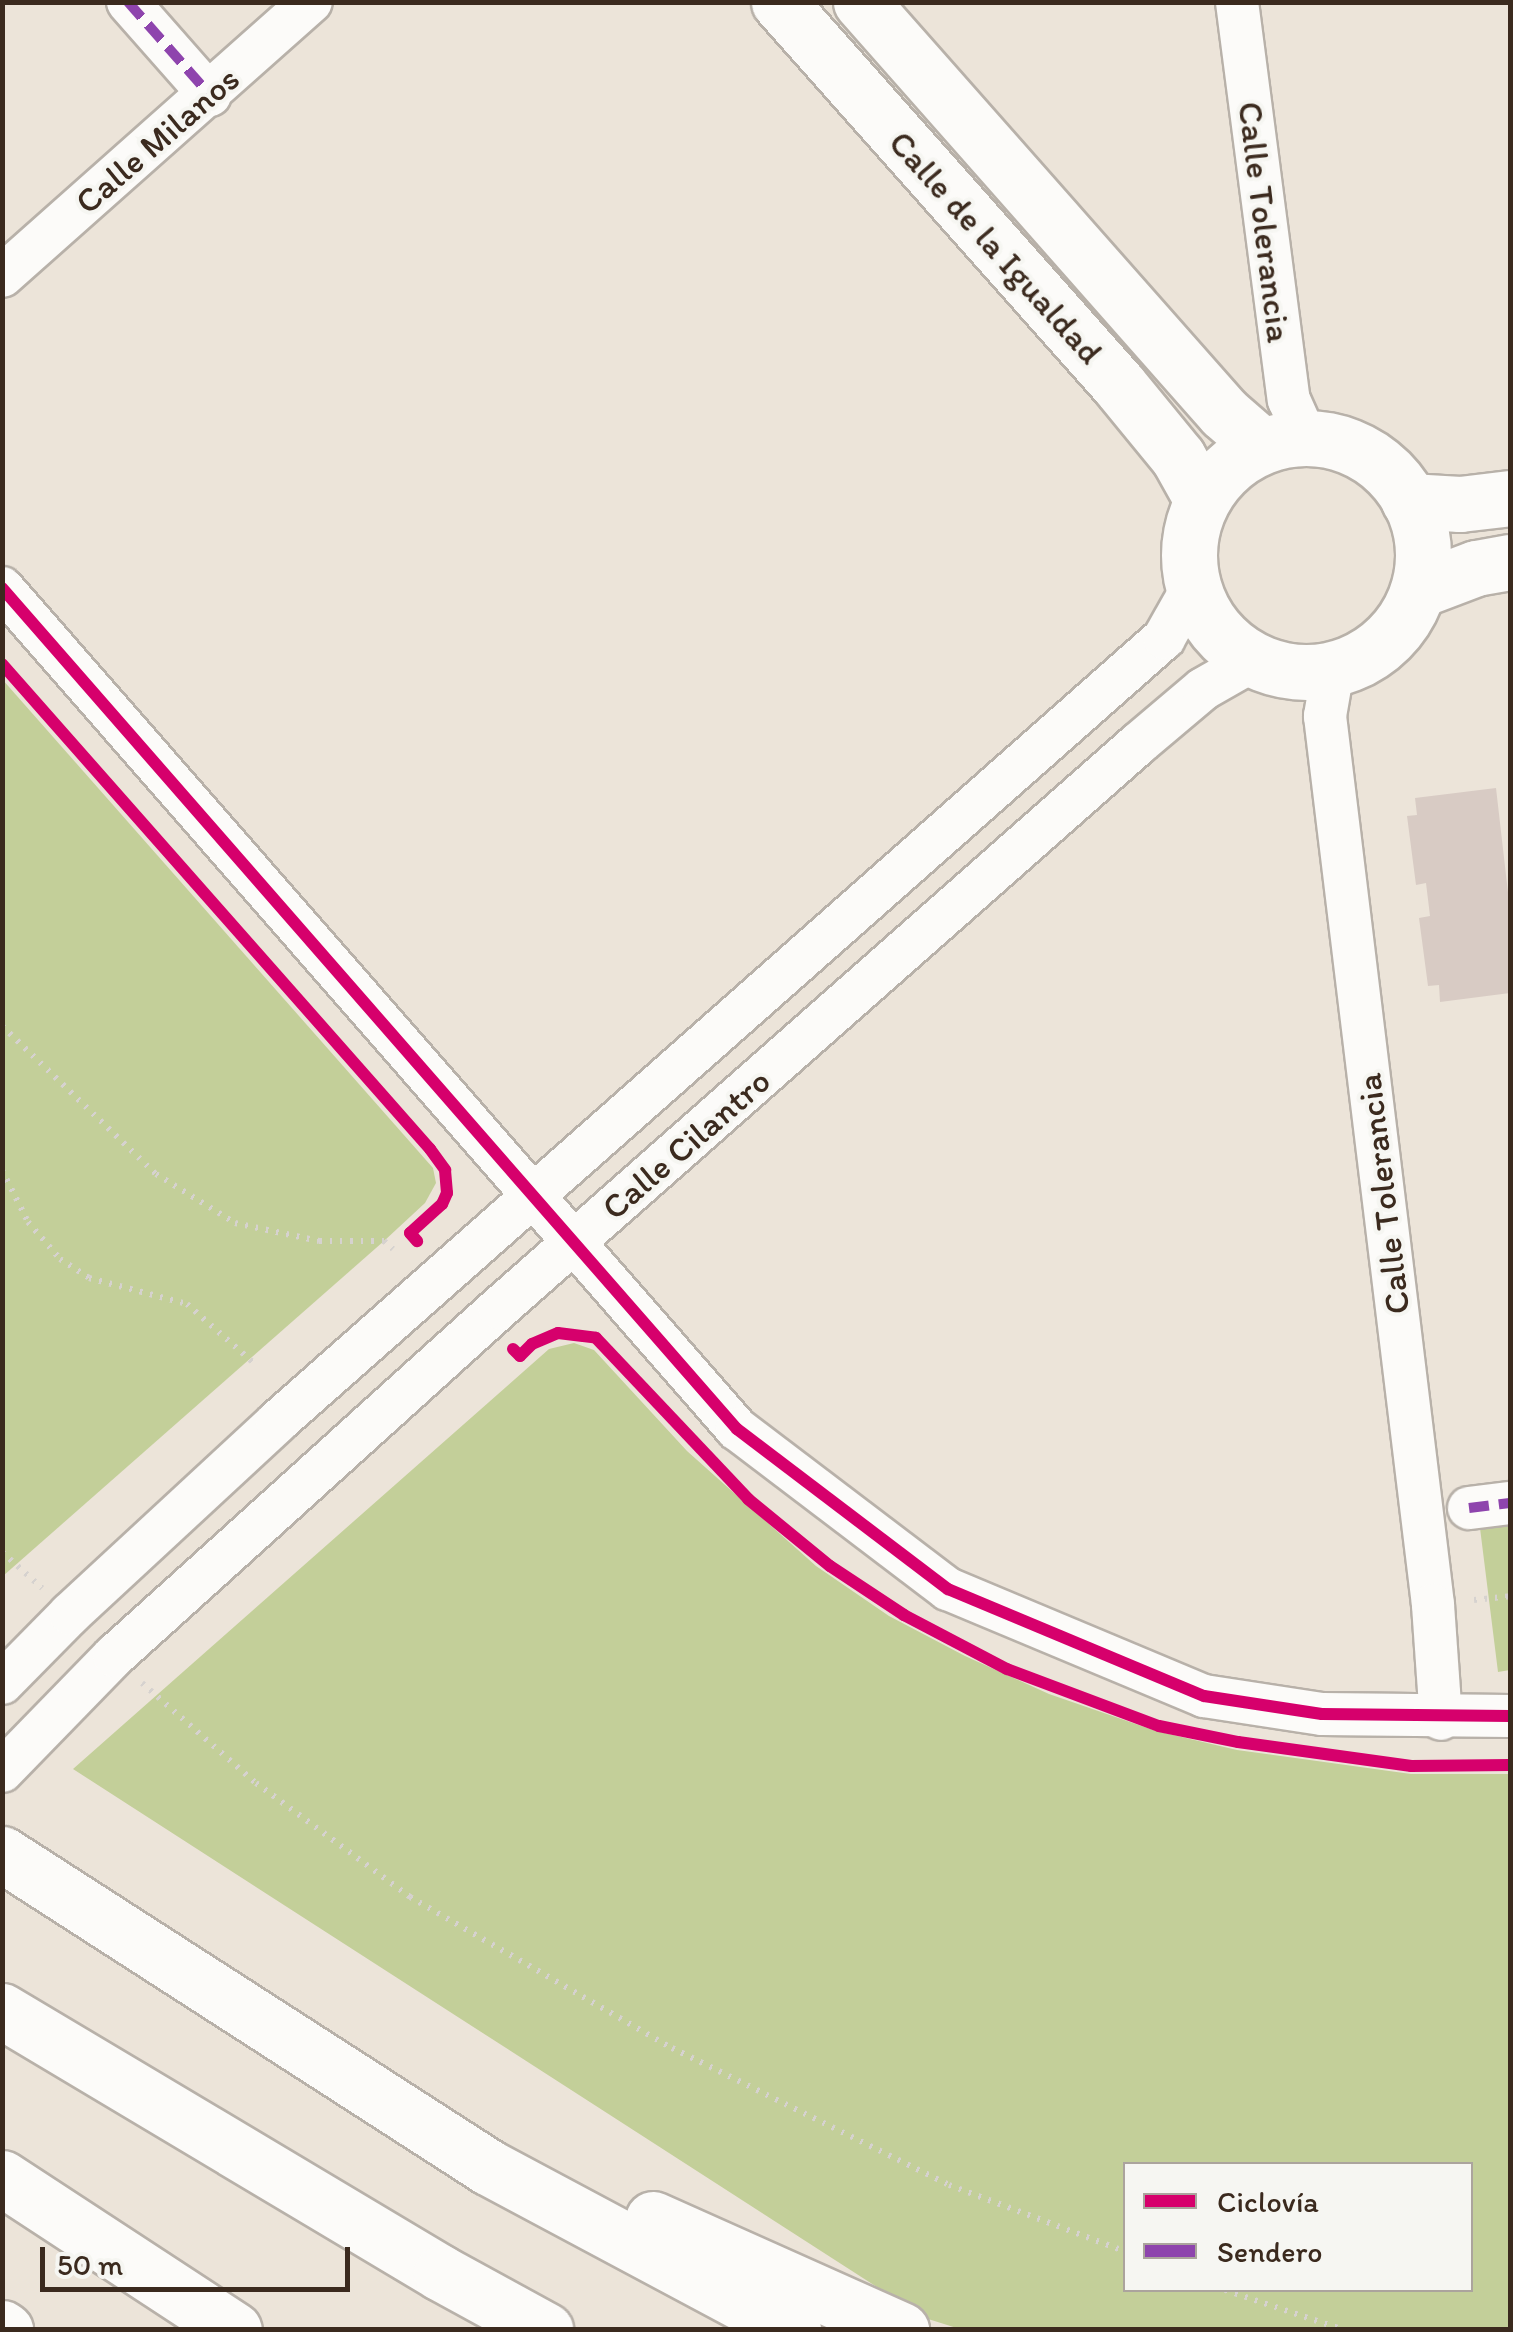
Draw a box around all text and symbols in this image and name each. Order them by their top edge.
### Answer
street label: Calle Milanos [67,58,247,222]
street label: Calle Tolerancia [1230,101,1300,343]
street label: Calle de la Igualdad [880,122,1112,372]
street label: Calle Cilantro [594,1060,778,1228]
street label: Calle Tolerancia [1348,1073,1418,1315]
legend [1123,2162,1473,2292]
text: Ciclovía [1217,2183,1319,2220]
scale bar [45,2227,355,2289]
text: Sendero [1217,2233,1323,2270]
text: 50 m [57,2246,123,2283]

